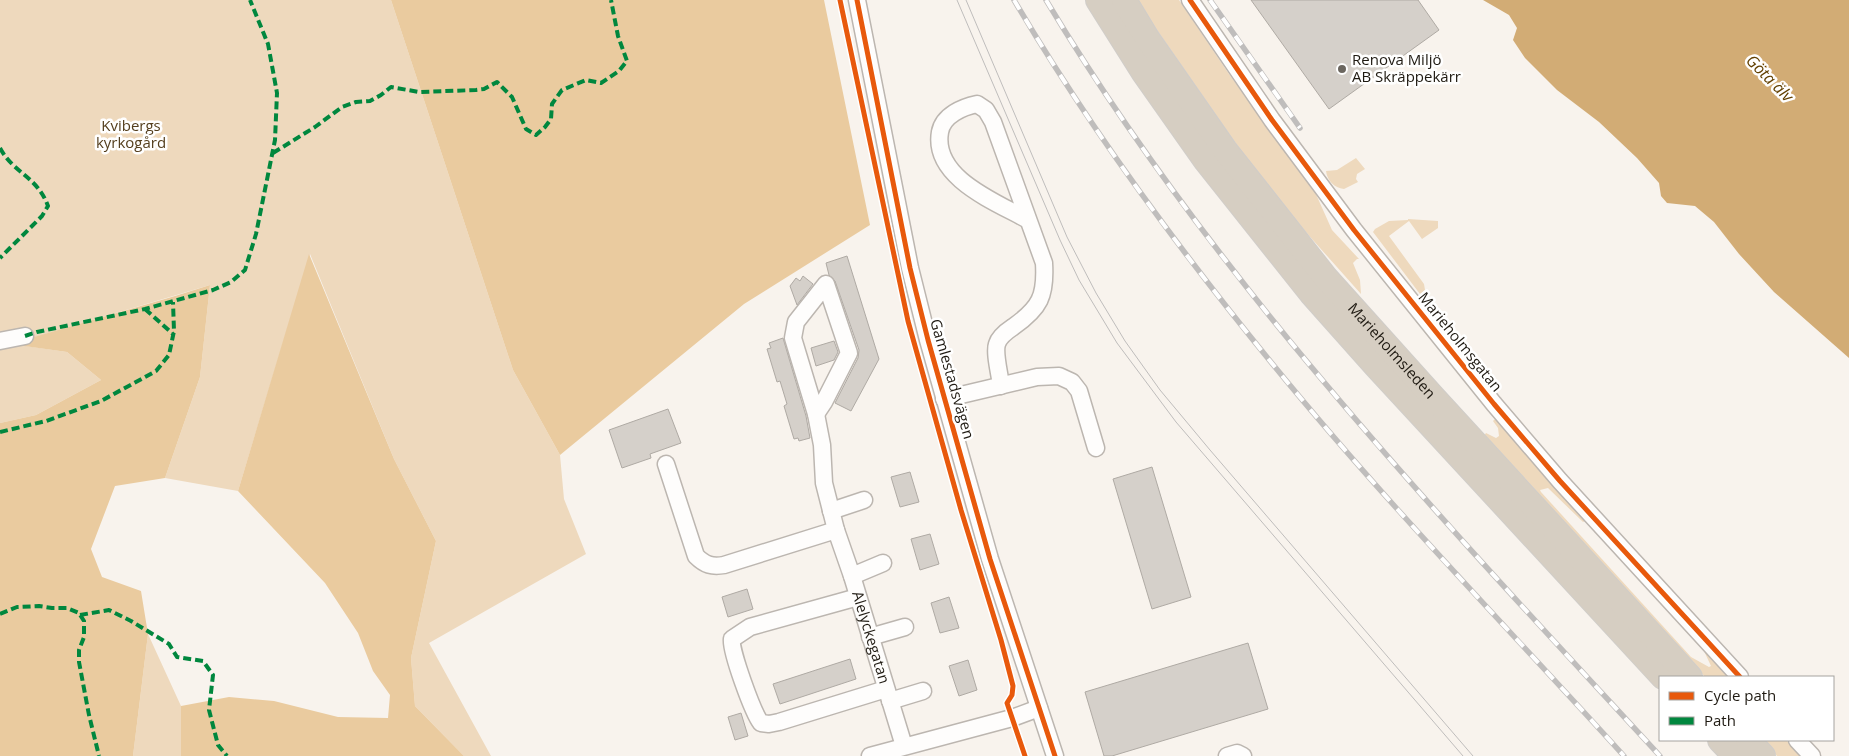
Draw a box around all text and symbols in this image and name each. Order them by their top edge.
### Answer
place label: Renova Miljö AB Skräppekärr [1352,49,1461,86]
water label: Göta älv [1741,49,1800,108]
marker: Renova Miljö AB Skräppekärr [1336,63,1348,75]
park label: Kvibergs kyrkogård [96,115,166,152]
street label: Marieholmsgatan [1414,287,1507,395]
street label: Marieholmsleden [1344,298,1441,402]
street label: Gamlestadsvägen [926,316,980,441]
street label: Alelyckegatan [848,588,895,686]
legend [1659,676,1834,741]
text: Cycle path [1704,685,1776,705]
text: Path [1704,710,1736,730]

